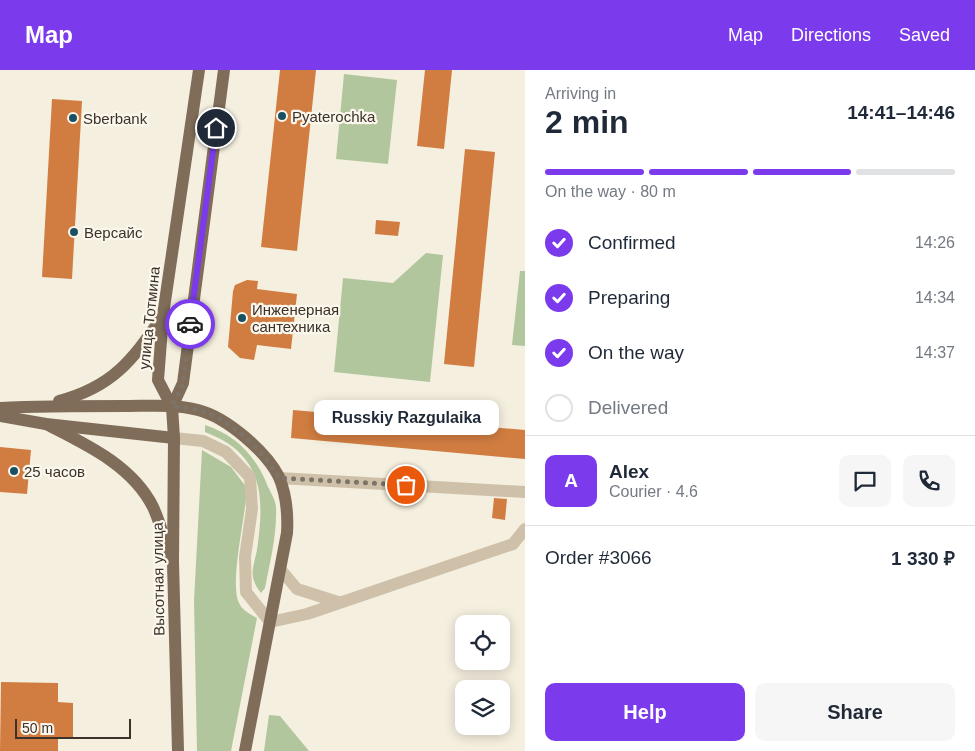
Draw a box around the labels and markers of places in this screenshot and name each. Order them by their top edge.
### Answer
pin [195,107,237,149]
place label: Pyaterochka [292,108,376,125]
place label: Sberbank [83,110,148,127]
marker: Pyaterochka [276,110,288,122]
marker: Sberbank [67,112,79,124]
place label: Версайс [84,224,143,241]
marker: Версайс [68,226,80,238]
place label: Инженерная сантехника [252,301,339,335]
marker: Инженерная сантехника [236,312,248,324]
callout: Russkiy Razgulaika [314,400,498,435]
place label: 25 часов [24,463,85,480]
pin [385,464,427,506]
marker: 25 часов [8,465,20,477]

